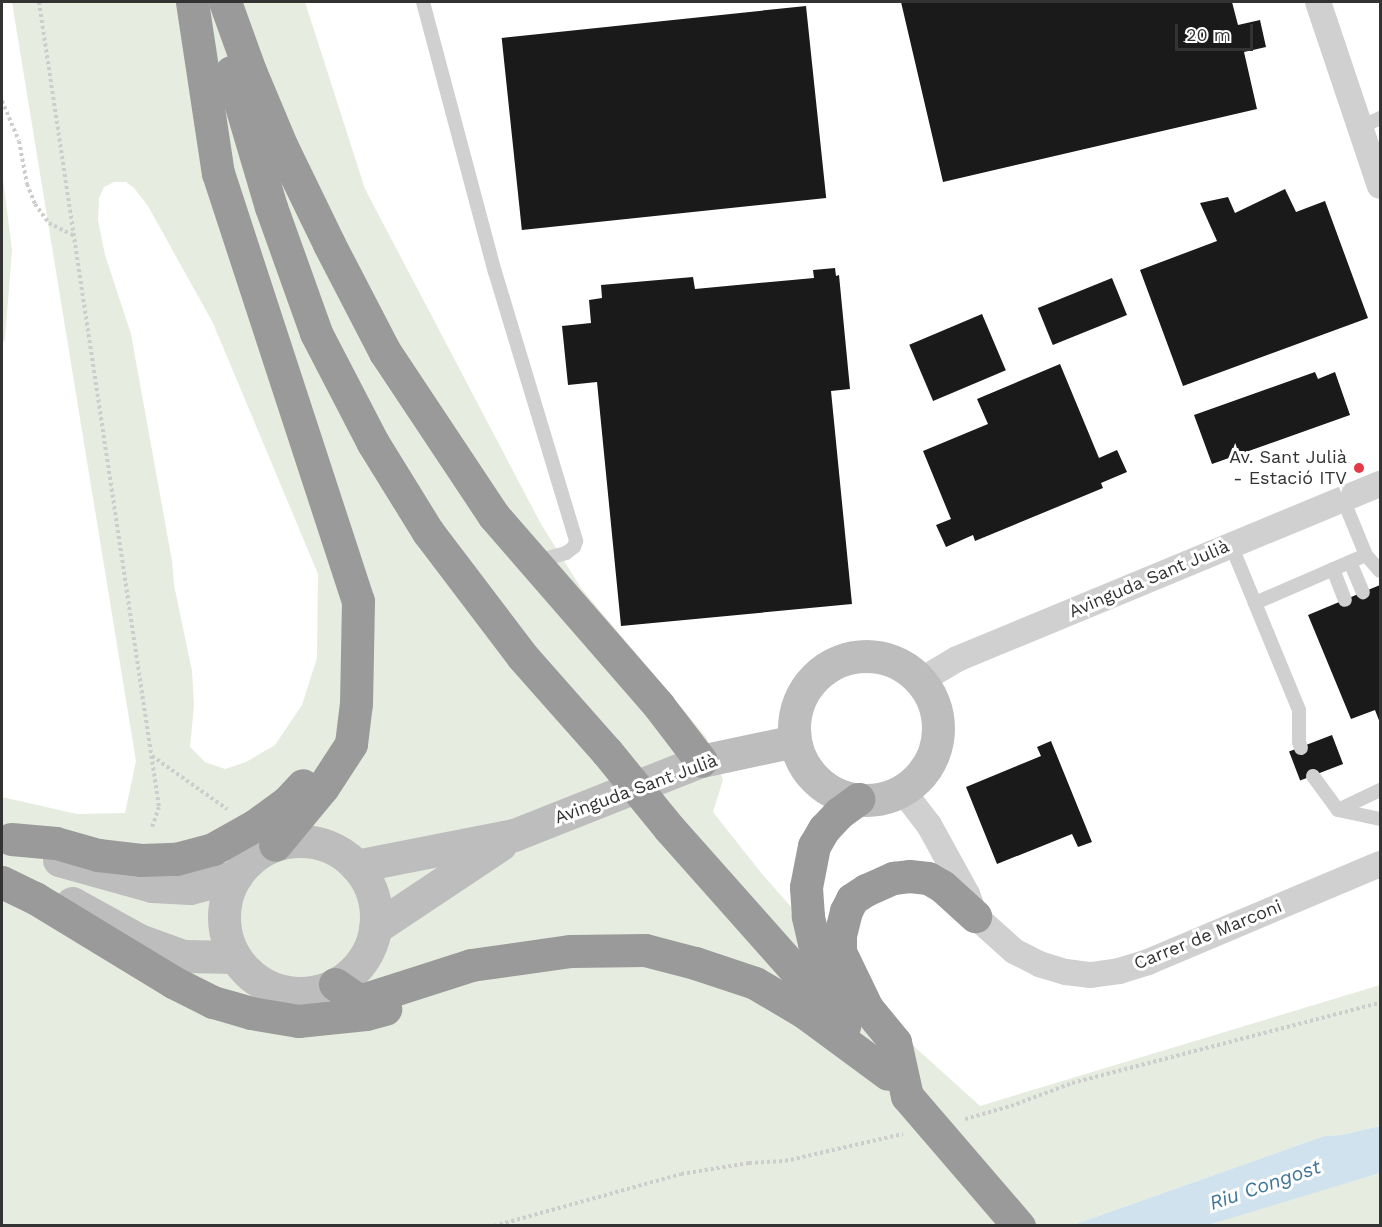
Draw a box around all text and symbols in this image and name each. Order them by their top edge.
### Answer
scale bar [1178,12,1256,50]
text: 20 m [1186,24,1231,45]
place label: Av. Sant Julià - Estació ITV [1229,447,1347,490]
marker: Av. Sant Julià - Estació ITV [1352,461,1366,475]
street label: Avinguda Sant Julià [1065,535,1233,623]
street label: Avinguda Sant Julià [551,749,721,829]
street label: Carrer de Marconi [1131,895,1285,975]
water label: Riu Congost [1206,1155,1324,1215]

